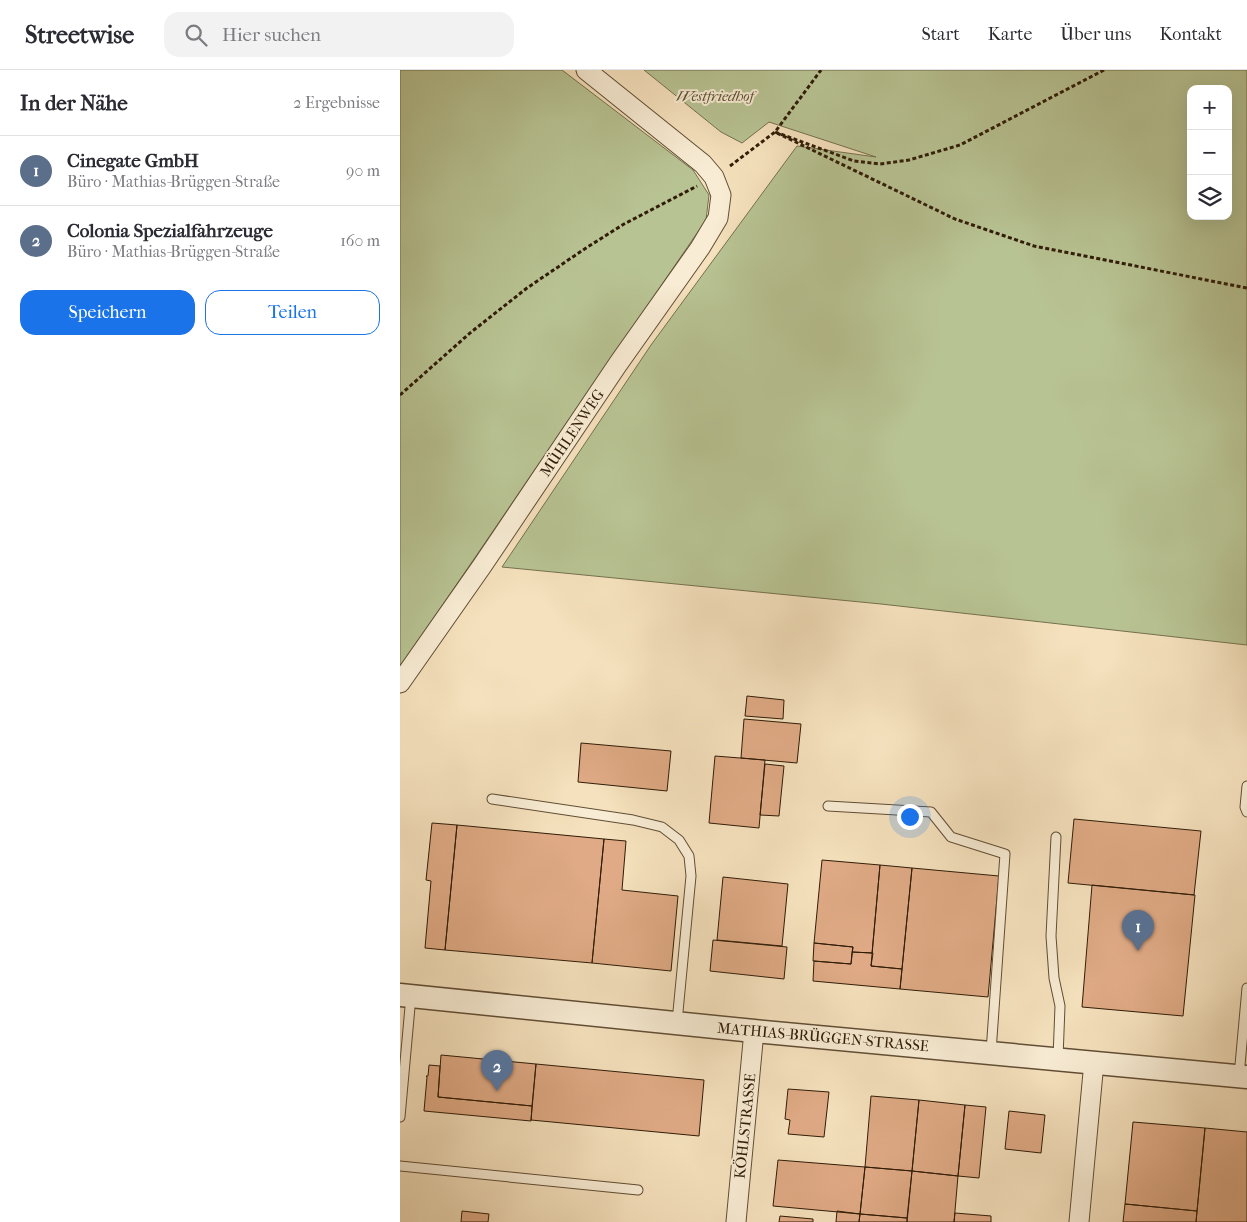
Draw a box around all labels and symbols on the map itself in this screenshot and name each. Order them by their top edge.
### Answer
park label: Westfriedhof [676,87,758,105]
street label: MÜHLENWEG [536,386,608,480]
your location [897,804,923,830]
pin: 1 [1122,910,1154,951]
street label: MATHIAS-BRÜGGEN-STRASSE [716,1019,930,1055]
pin: 2 [481,1050,513,1091]
street label: KÖHLSTRASSE [731,1072,759,1180]

